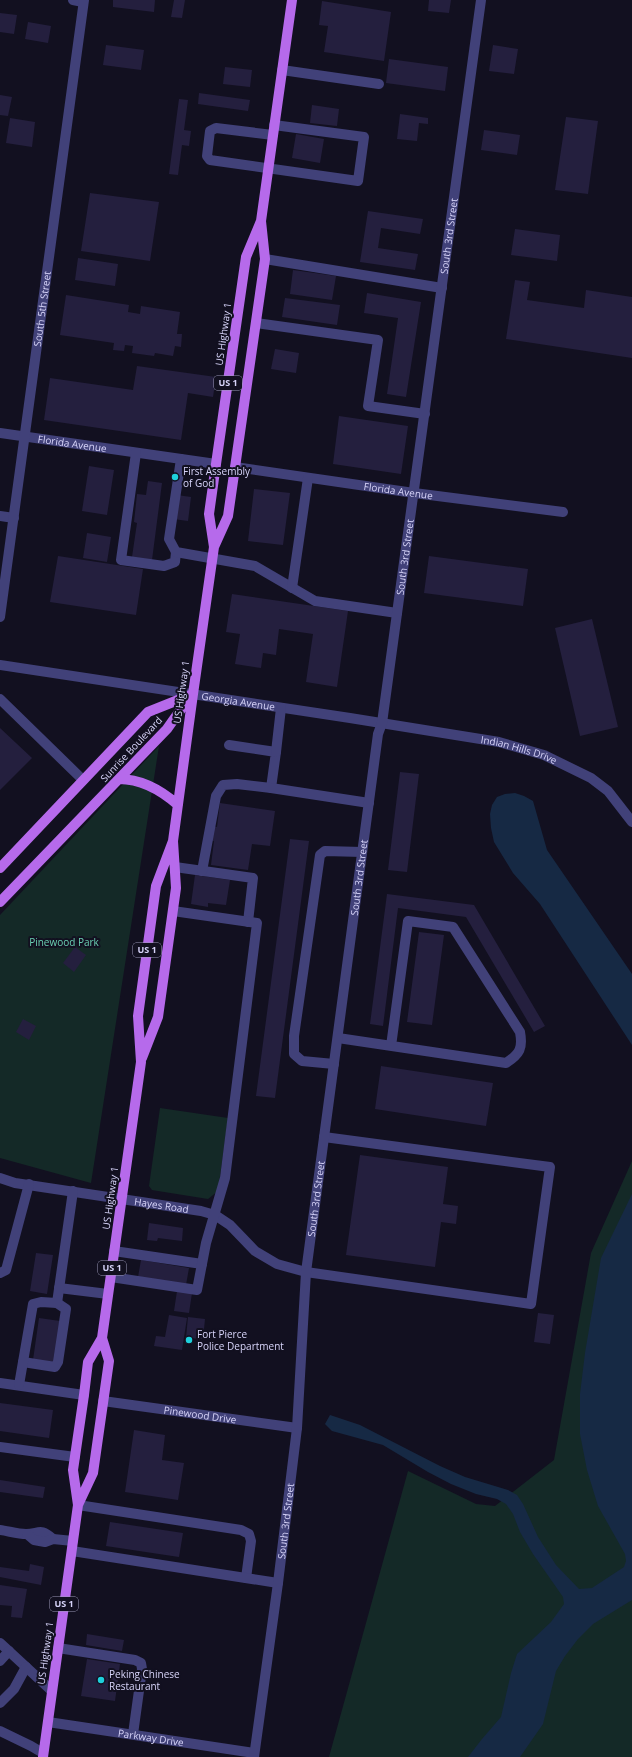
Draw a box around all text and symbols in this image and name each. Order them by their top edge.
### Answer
street label: South 3rd Street [437,197,461,275]
street label: South 5th Street [30,270,54,347]
street label: US Highway 1 [212,302,234,366]
road number: US 1 [214,376,242,390]
street label: Florida Avenue [37,432,108,455]
place label: First Assembly of God [183,464,251,490]
marker: First Assembly of God [170,472,180,482]
street label: Florida Avenue [363,479,434,502]
street label: South 3rd Street [393,518,417,596]
street label: US Highway 1 [170,660,192,724]
street label: Georgia Avenue [201,689,276,714]
street label: Sunrise Boulevard [97,713,165,785]
street label: Indian Hills Drive [480,732,560,767]
street label: South 3rd Street [347,838,371,916]
park label: Pinewood Park [29,935,100,949]
road number: US 1 [133,943,161,957]
street label: South 3rd Street [304,1159,328,1238]
street label: US Highway 1 [99,1166,121,1230]
street label: Hayes Road [133,1194,190,1216]
road number: US 1 [98,1261,126,1275]
place label: Fort Pierce Police Department [197,1327,284,1353]
marker: Fort Pierce Police Department [184,1335,194,1345]
street label: Pinewood Drive [163,1403,238,1427]
street label: South 3rd Street [274,1482,297,1560]
road number: US 1 [50,1597,78,1611]
street label: US Highway 1 [34,1621,56,1685]
place label: Peking Chinese Restaurant [109,1667,180,1693]
marker: Peking Chinese Restaurant [96,1675,106,1685]
street label: Parkway Drive [117,1726,185,1749]

